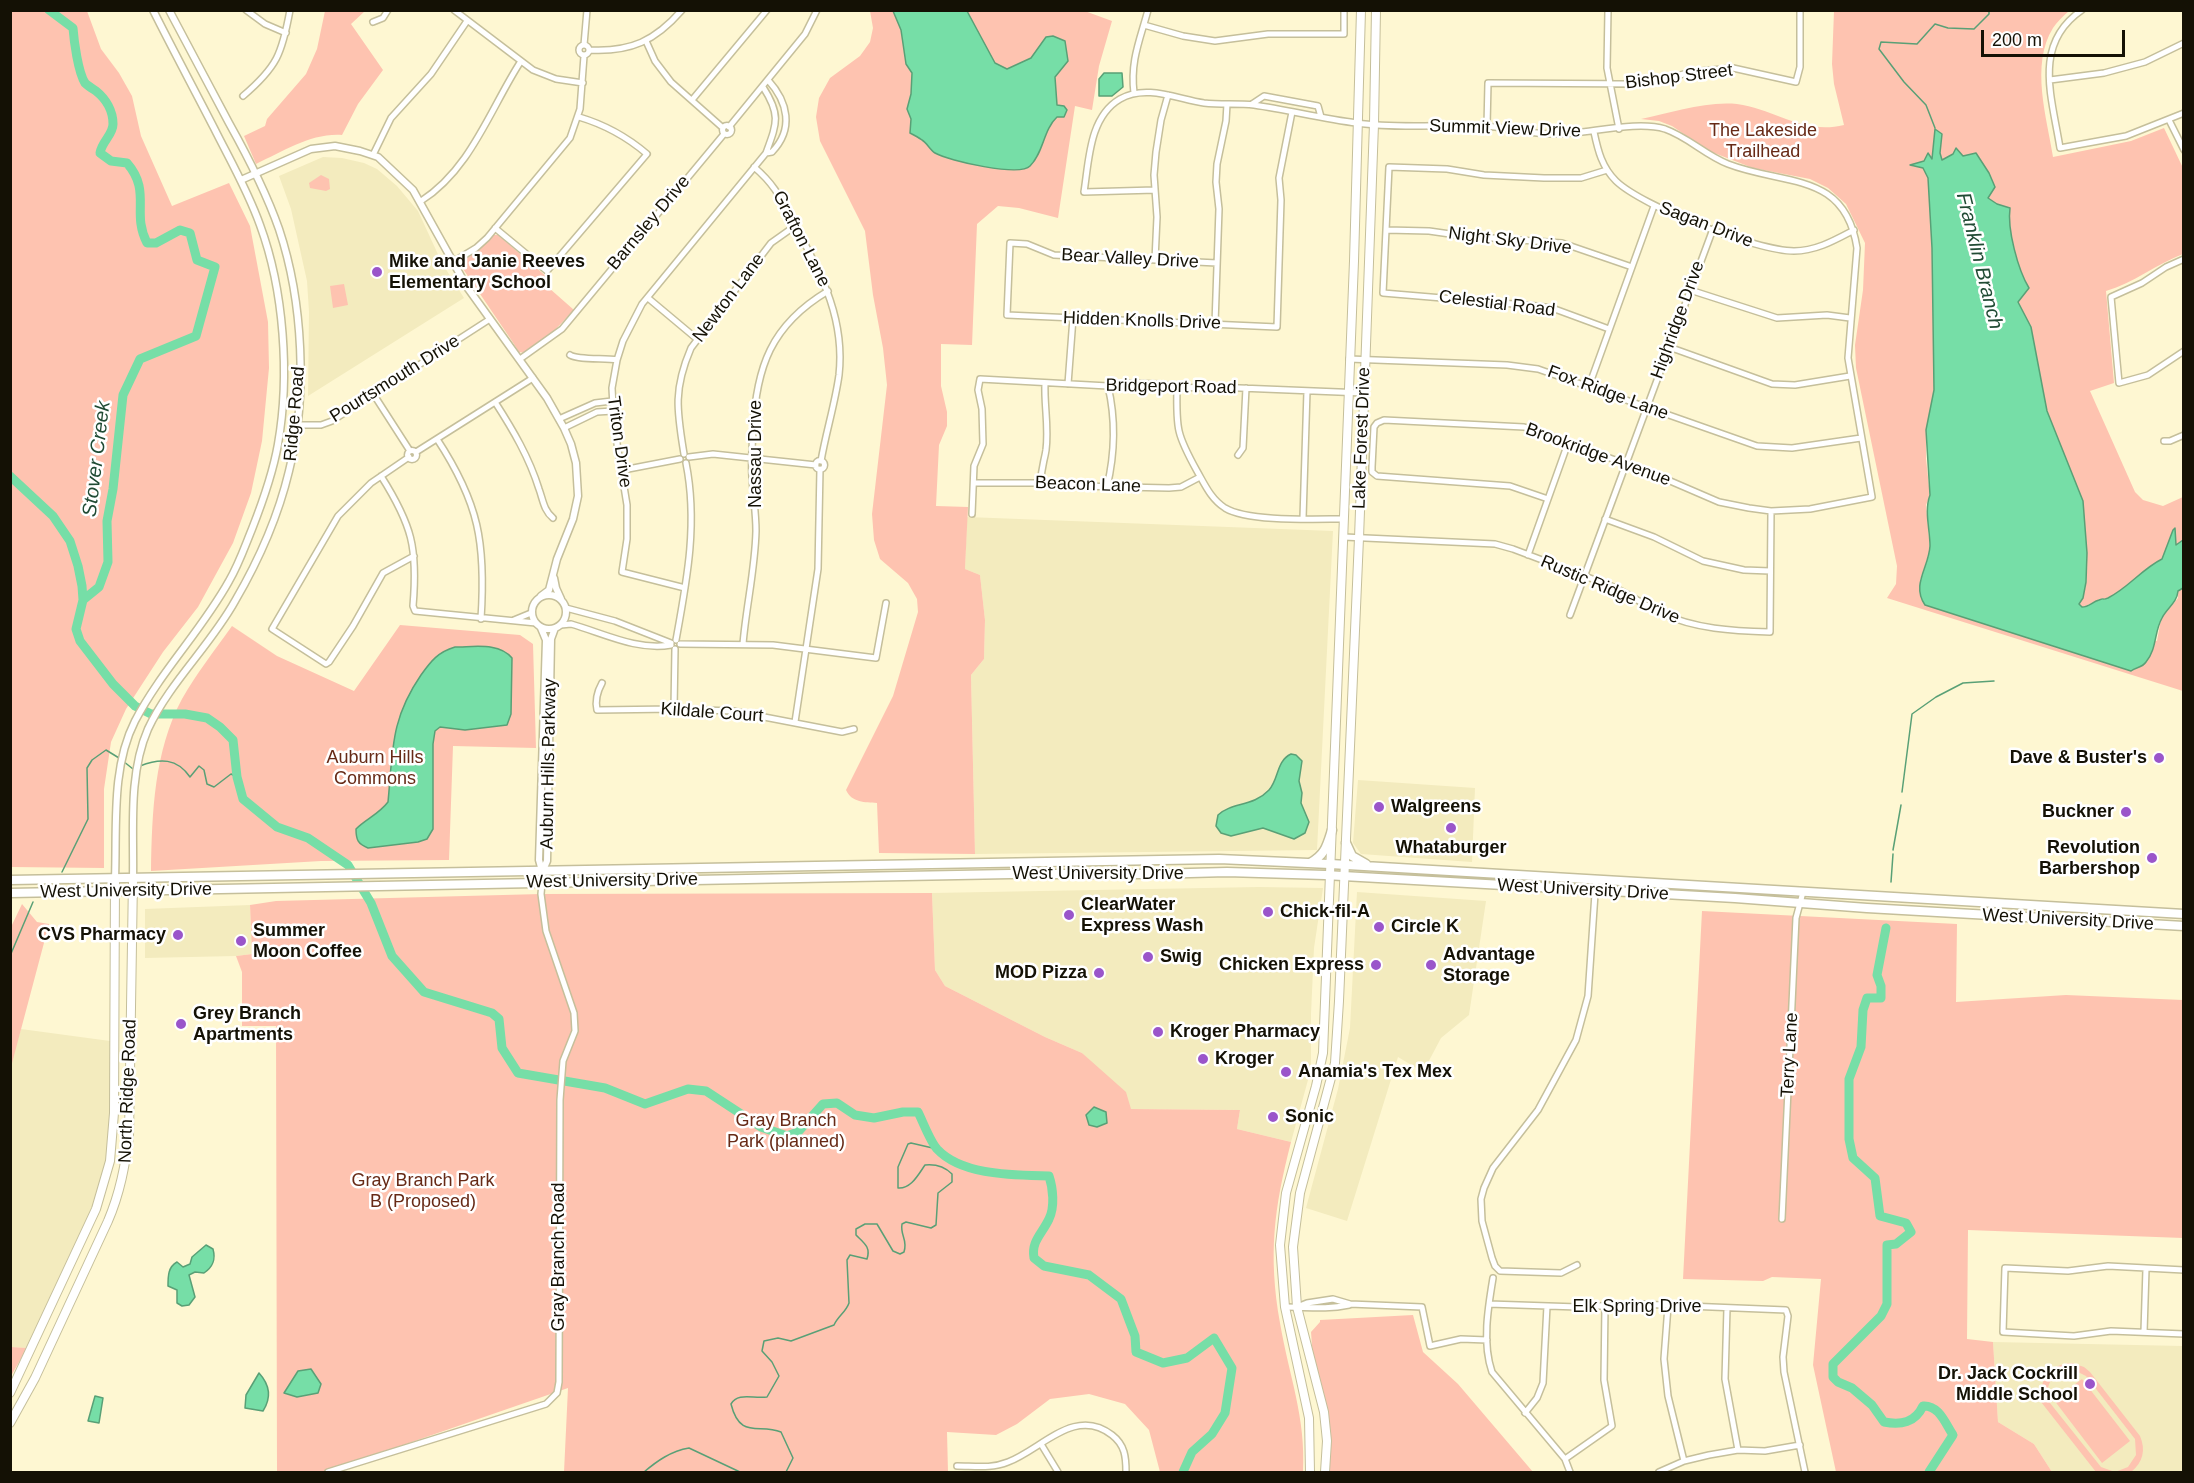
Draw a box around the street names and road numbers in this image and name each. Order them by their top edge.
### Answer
street label: Bishop Street [1624,60,1734,94]
street label: Summit View Drive [1429,116,1581,142]
street label: Barnsley Drive [603,171,695,275]
street label: Grafton Lane [768,187,834,291]
street label: Sagan Drive [1656,197,1756,253]
street label: Night Sky Drive [1447,223,1573,259]
street label: Bear Valley Drive [1061,245,1199,273]
street label: Newton Lane [688,249,770,347]
street label: Highridge Drive [1647,258,1709,382]
street label: Celestial Road [1438,286,1556,322]
street label: Hidden Knolls Drive [1063,307,1221,335]
street label: Pourtsmouth Drive [326,330,464,428]
street label: Fox Ridge Lane [1545,361,1671,425]
street label: Ridge Road [280,366,310,462]
street label: Lake Forest Drive [1349,367,1375,509]
street label: Bridgeport Road [1105,375,1237,399]
street label: Triton Drive [602,395,636,489]
street label: Nassau Drive [745,400,767,508]
street label: Brookridge Avenue [1523,419,1673,491]
street label: Beacon Lane [1035,472,1141,498]
street label: Rustic Ridge Drive [1537,551,1683,629]
street label: Auburn Hills Parkway [537,678,561,850]
street label: Kildale Court [660,699,764,727]
street label: West University Drive [1012,863,1184,885]
street label: West University Drive [526,869,698,893]
street label: West University Drive [1497,875,1669,905]
street label: West University Drive [40,879,212,903]
street label: West University Drive [1982,905,2154,935]
street label: Terry Lane [1777,1012,1803,1098]
street label: North Ridge Road [115,1019,141,1163]
street label: Gray Branch Road [548,1182,570,1332]
street label: Elk Spring Drive [1572,1296,1702,1318]

